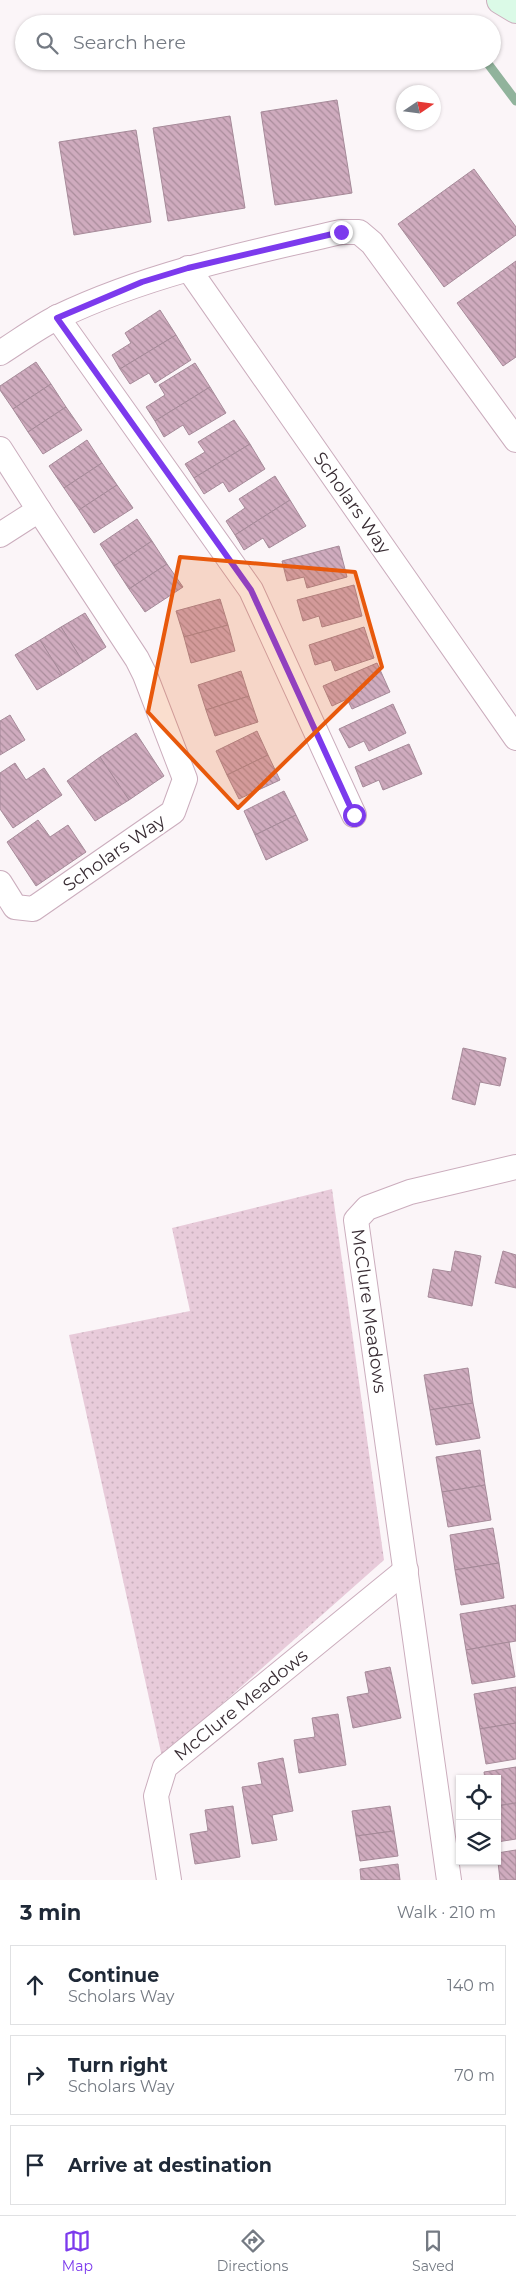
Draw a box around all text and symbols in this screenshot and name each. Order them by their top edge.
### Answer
search box [15,15,501,70]
icon: search [33,29,61,57]
text: Search here [73,31,186,54]
north arrow [396,85,441,130]
route end [330,221,353,244]
street label: Scholars Way [309,448,395,559]
route start [343,804,366,827]
street label: Scholars Way [59,810,170,896]
street label: McClure Meadows [347,1227,391,1395]
street label: McClure Meadows [170,1644,312,1766]
map controls [456,1775,501,1865]
button: locate [456,1775,501,1820]
button: layers [456,1820,501,1865]
text: 3 min [20,1900,81,1925]
text: Walk · 210 m [397,1903,496,1922]
text: Continue [68,1964,159,1987]
icon: ahead [21,1971,49,1999]
text: 140 m [447,1976,495,1995]
text: Scholars Way [68,1987,174,2006]
text: Turn right [68,2054,168,2077]
icon: right [21,2061,49,2089]
text: 70 m [454,2066,495,2085]
text: Scholars Way [68,2077,174,2096]
icon: arrive [21,2151,49,2179]
text: Arrive at destination [68,2154,272,2177]
tab: Map [62,2227,93,2275]
tab: Directions [217,2227,288,2275]
tab: Saved [412,2227,454,2275]

